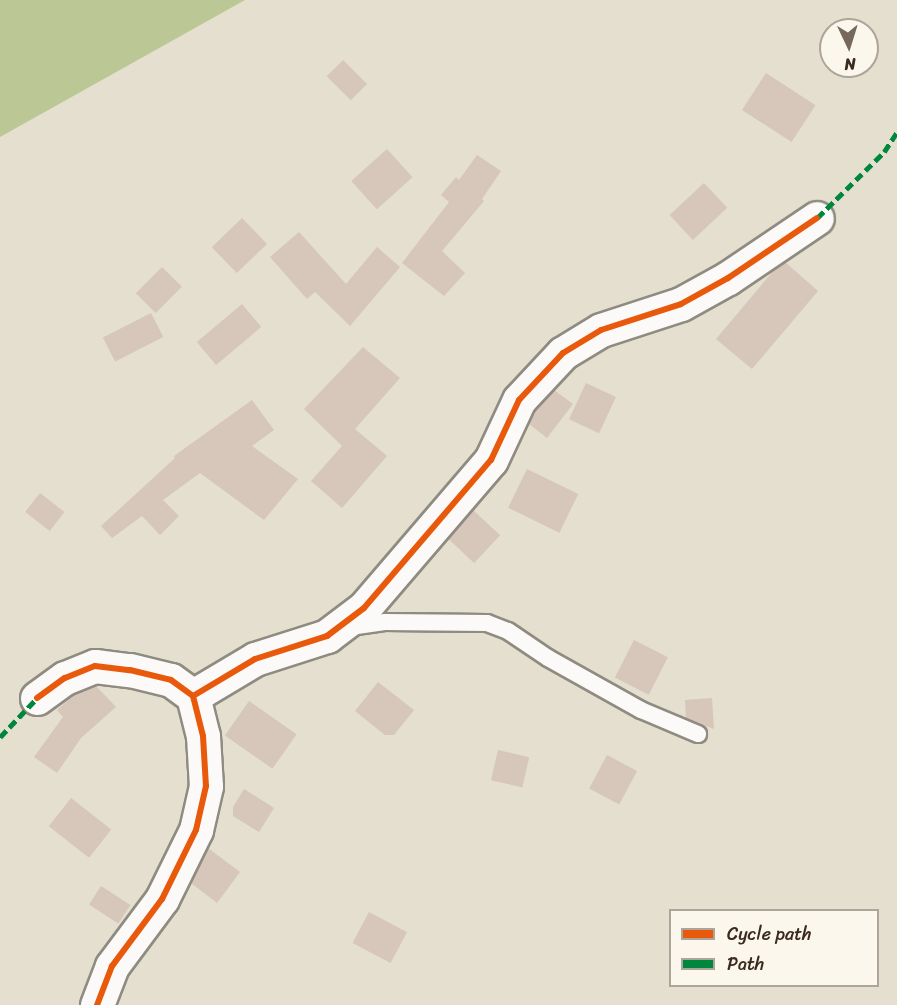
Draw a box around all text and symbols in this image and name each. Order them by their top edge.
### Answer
north arrow [819,18,879,78]
text: N [844,50,857,79]
legend [669,909,879,987]
text: Cycle path [727,918,811,950]
text: Path [727,948,764,980]

